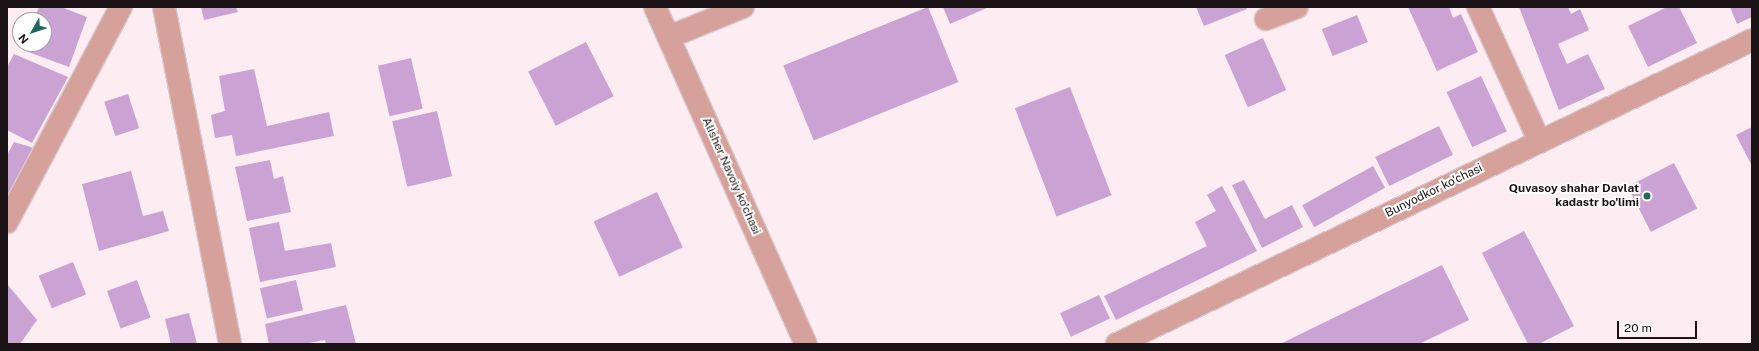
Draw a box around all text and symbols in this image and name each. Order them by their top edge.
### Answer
north arrow [12,12,52,52]
text: N [16,32,31,46]
street label: Alisher Navoiy ko'chasi [699,115,763,237]
street label: Bunyodkor ko'chasi [1383,161,1485,221]
place label: Quvasoy shahar Davlat kadastr bo'limi [1509,182,1639,210]
marker: Quvasoy shahar Davlat kadastr bo'limi [1642,191,1652,201]
scale bar [1619,313,1699,339]
text: 20 m [1624,321,1652,335]

